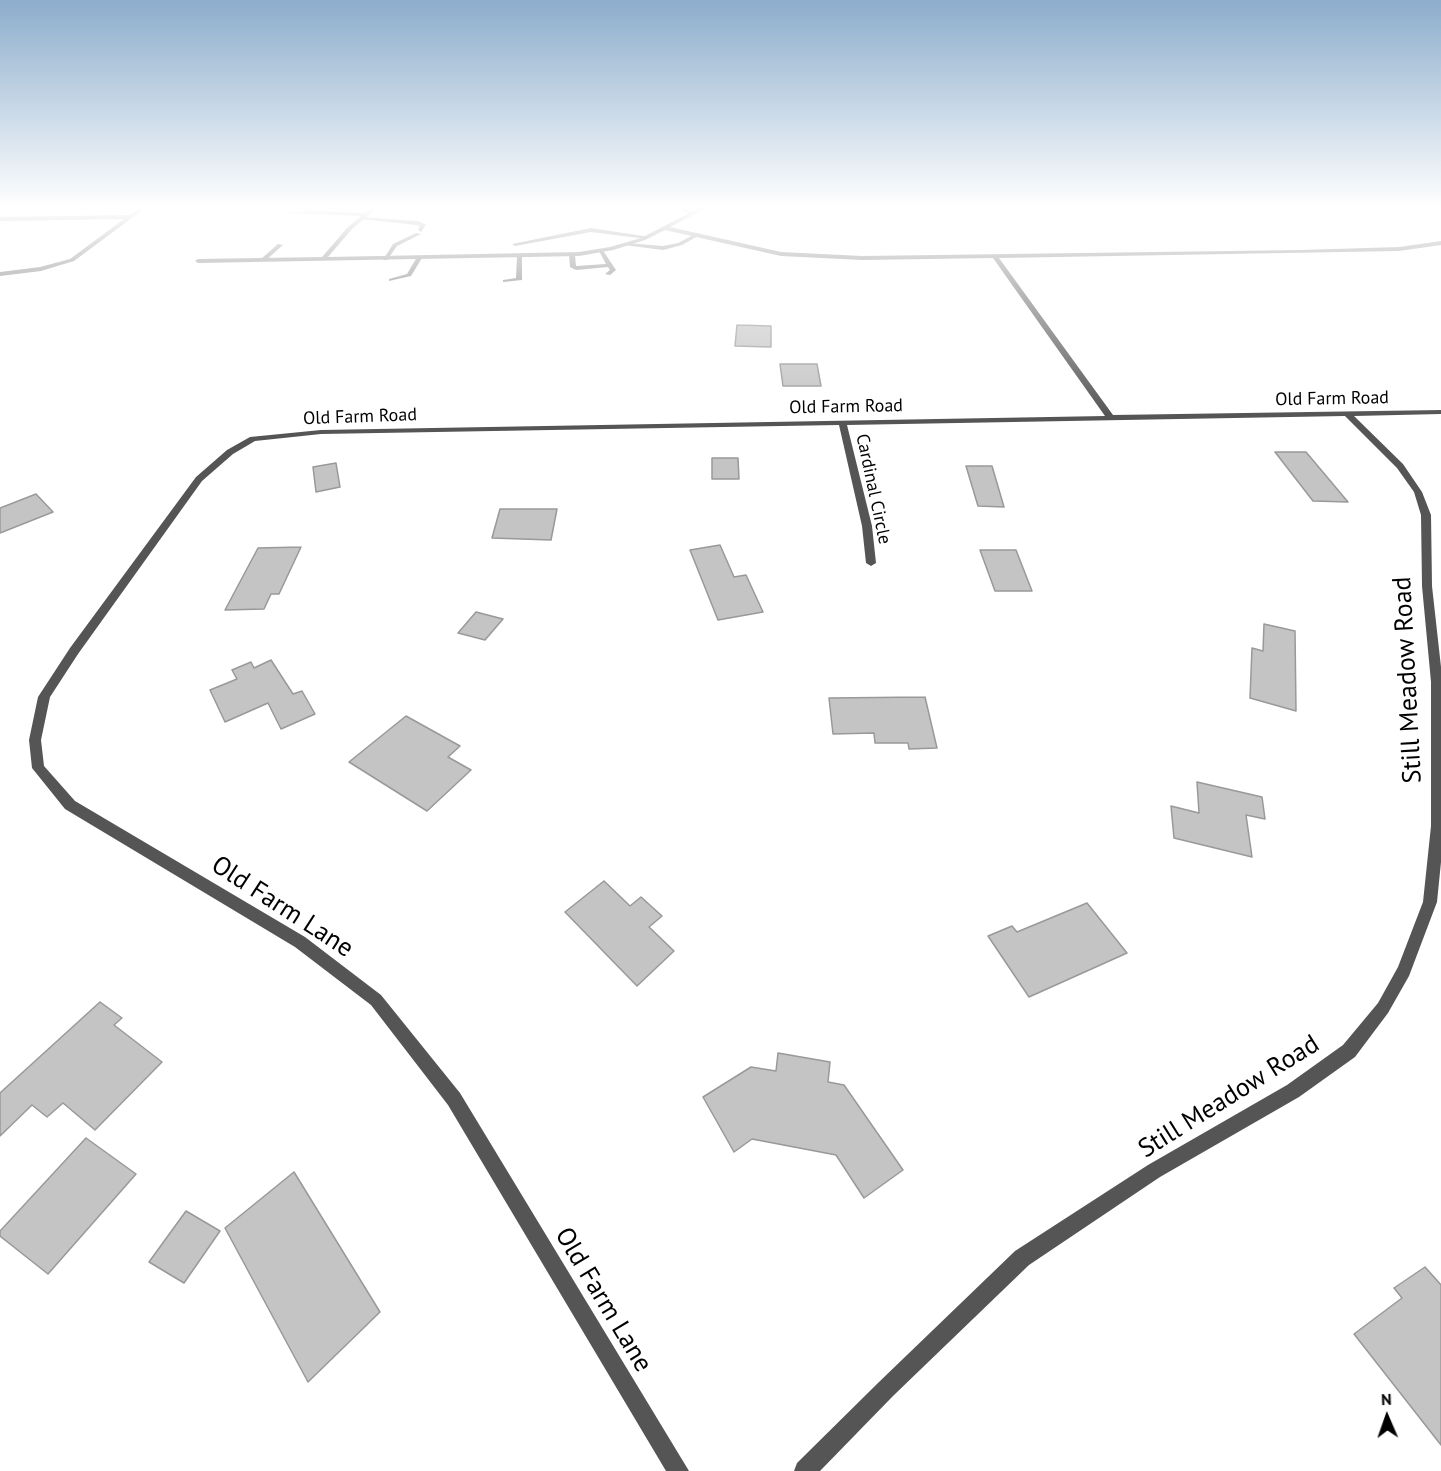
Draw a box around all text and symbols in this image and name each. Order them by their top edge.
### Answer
street label: Old Farm Road [1275,387,1389,411]
street label: Old Farm Road [789,395,903,419]
street label: Old Farm Road [303,404,417,430]
street label: Cardinal Circle [851,432,895,546]
street label: Still Meadow Road [1387,576,1429,784]
street label: Old Farm Lane [205,850,359,964]
street label: Still Meadow Road [1133,1029,1325,1165]
street label: Old Farm Lane [548,1222,658,1378]
north arrow [1357,1387,1417,1447]
text: N [1381,1389,1392,1409]

